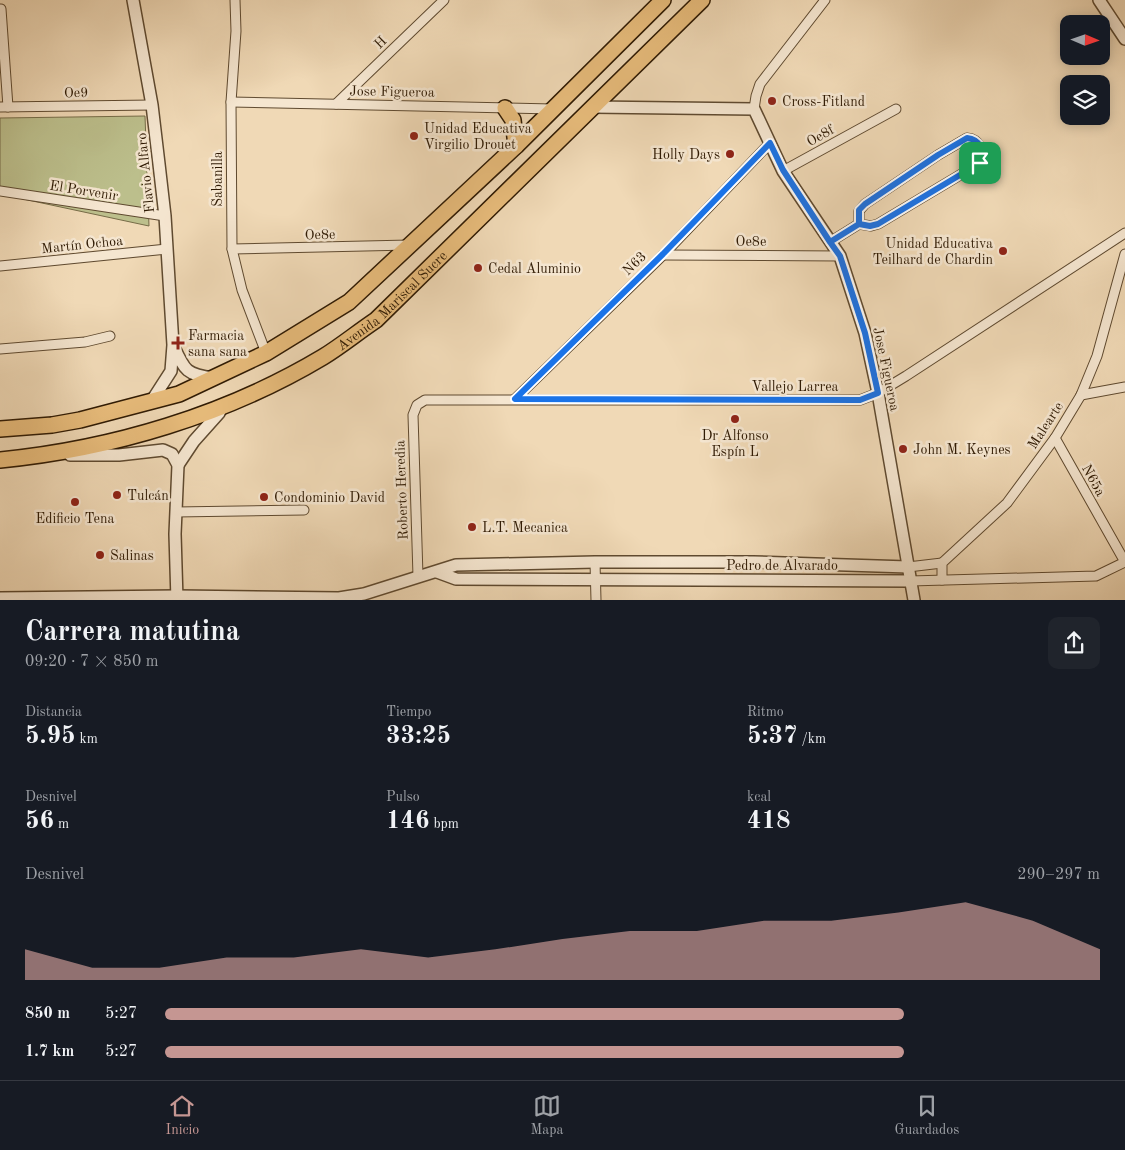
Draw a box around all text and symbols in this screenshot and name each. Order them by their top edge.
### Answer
north arrow [1060,15,1110,65]
map controls [1060,15,1110,125]
street label: H [372,34,390,52]
button: layers [1060,75,1110,125]
street label: Jose Figueroa [349,84,435,100]
street label: Oe9 [64,86,88,100]
marker: Cross-Fitland [766,95,778,107]
place label: Cross-Fitland [782,95,865,109]
place label: Unidad Educativa Virgilio Drouet [424,122,532,152]
street label: Oe8f [804,122,838,149]
marker: Unidad Educativa Virgilio Drouet [408,130,420,142]
street label: Flavio Alfaro [135,132,157,214]
pin [959,142,1001,184]
place label: Holly Days [652,148,720,162]
marker: Holly Days [724,148,736,160]
icon: arrive [966,149,994,177]
street label: Sabanilla [211,151,225,207]
street label: El Porvenir [49,179,119,203]
street label: Oe8e [304,228,336,242]
street label: Martín Ochoa [41,234,124,256]
street label: Oe8e [736,235,766,249]
place label: Unidad Educativa Teilhard de Chardin [872,237,993,267]
marker: Unidad Educativa Teilhard de Chardin [997,245,1009,257]
street label: Avenida Mariscal Sucre [335,249,450,353]
street label: N63 [620,249,649,278]
marker: Cedal Aluminio [472,262,484,274]
place label: Cedal Aluminio [488,262,581,276]
street label: Jose Figueroa [870,326,902,412]
place label: Farmacia sana sana [188,329,247,359]
marker: Farmacia sana sana [172,337,184,349]
street label: Vallejo Larrea [751,380,839,394]
street label: Malearte [1026,400,1066,452]
marker: Dr Alfonso Espín L [729,413,741,425]
place label: Dr Alfonso Espín L [701,429,769,459]
street label: Roberto Heredia [393,440,411,540]
marker: John M. Keynes [897,443,909,455]
place label: John M. Keynes [913,443,1011,457]
street label: N65a [1079,462,1108,499]
marker: Tulcán [111,489,123,501]
place label: Tulcán [127,489,169,503]
marker: Condominio David [258,491,270,503]
place label: Condominio David [274,491,385,505]
marker: Edificio Tena [69,496,81,508]
place label: Edificio Tena [36,512,115,526]
marker: L.T. Mecanica [466,521,478,533]
place label: L.T. Mecanica [482,521,568,535]
marker: Salinas [94,549,106,561]
place label: Salinas [110,549,154,563]
street label: Pedro de Alvarado [726,559,838,573]
button: share [1048,617,1100,669]
text: Carrera matutina [25,619,240,647]
text: 09:20 · 7 × 850 m [25,654,158,670]
text: Distancia [25,705,82,719]
text: Tiempo [386,705,432,719]
text: Ritmo [747,705,784,719]
text: 5.95 [25,724,76,749]
text: 33:25 [386,724,451,749]
text: 5:37 [747,724,798,749]
text: km [76,732,98,746]
text: /km [798,732,826,746]
text: Desnivel [25,790,77,804]
text: Pulso [386,790,420,804]
text: kcal [747,790,771,804]
text: 56 [25,809,54,834]
text: 146 [386,809,430,834]
text: 418 [747,809,791,834]
text: m [54,817,69,831]
text: bpm [430,817,459,831]
text: Desnivel [25,867,84,883]
text: 290–297 m [1017,867,1100,883]
text: 850 m [25,1006,70,1022]
text: 5:27 [105,1006,137,1022]
text: 1.7 km [25,1044,74,1060]
text: 5:27 [105,1044,137,1060]
tab: Inicio [166,1092,199,1139]
tab: Mapa [531,1092,563,1139]
tab: Guardados [895,1092,959,1139]

